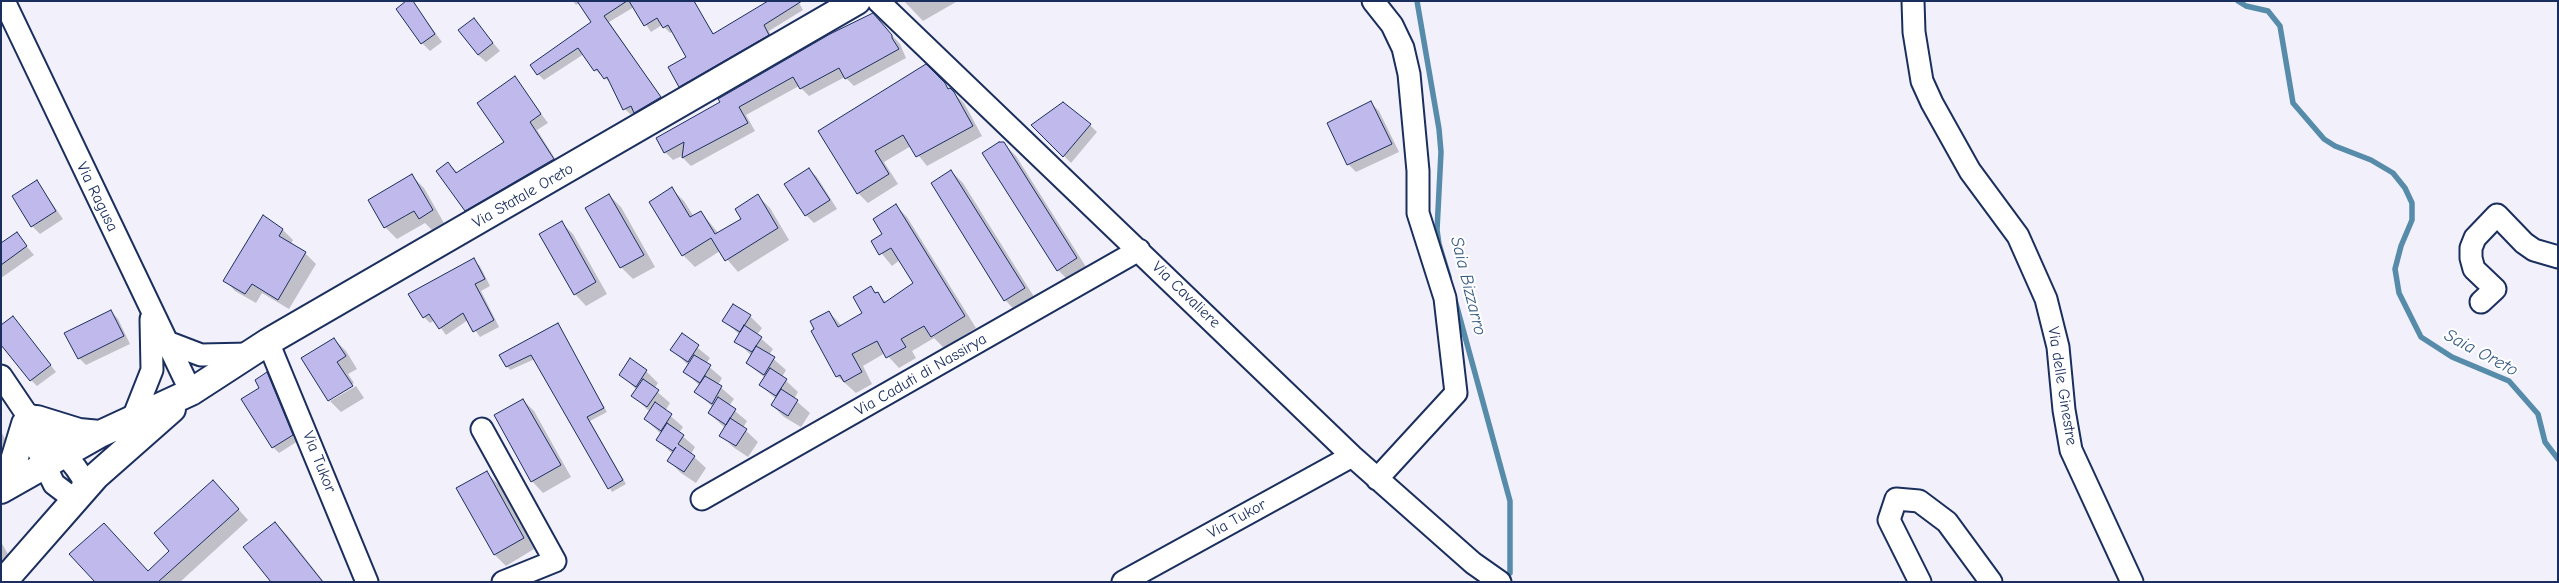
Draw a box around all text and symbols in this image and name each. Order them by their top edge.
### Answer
street label: Via Ragusa [72,159,122,235]
street label: Via Statale Oreto [469,159,577,233]
water label: Saia Bizzarro [1445,234,1491,338]
street label: Via Cavaliere [1148,258,1224,332]
street label: Via delle Ginestre [2043,325,2081,447]
water label: Saia Oreto [2440,325,2522,381]
street label: Via Caduti di Nassirya [852,329,990,421]
street label: Via Tukor [298,428,340,496]
street label: Via Tukor [1204,495,1270,543]

